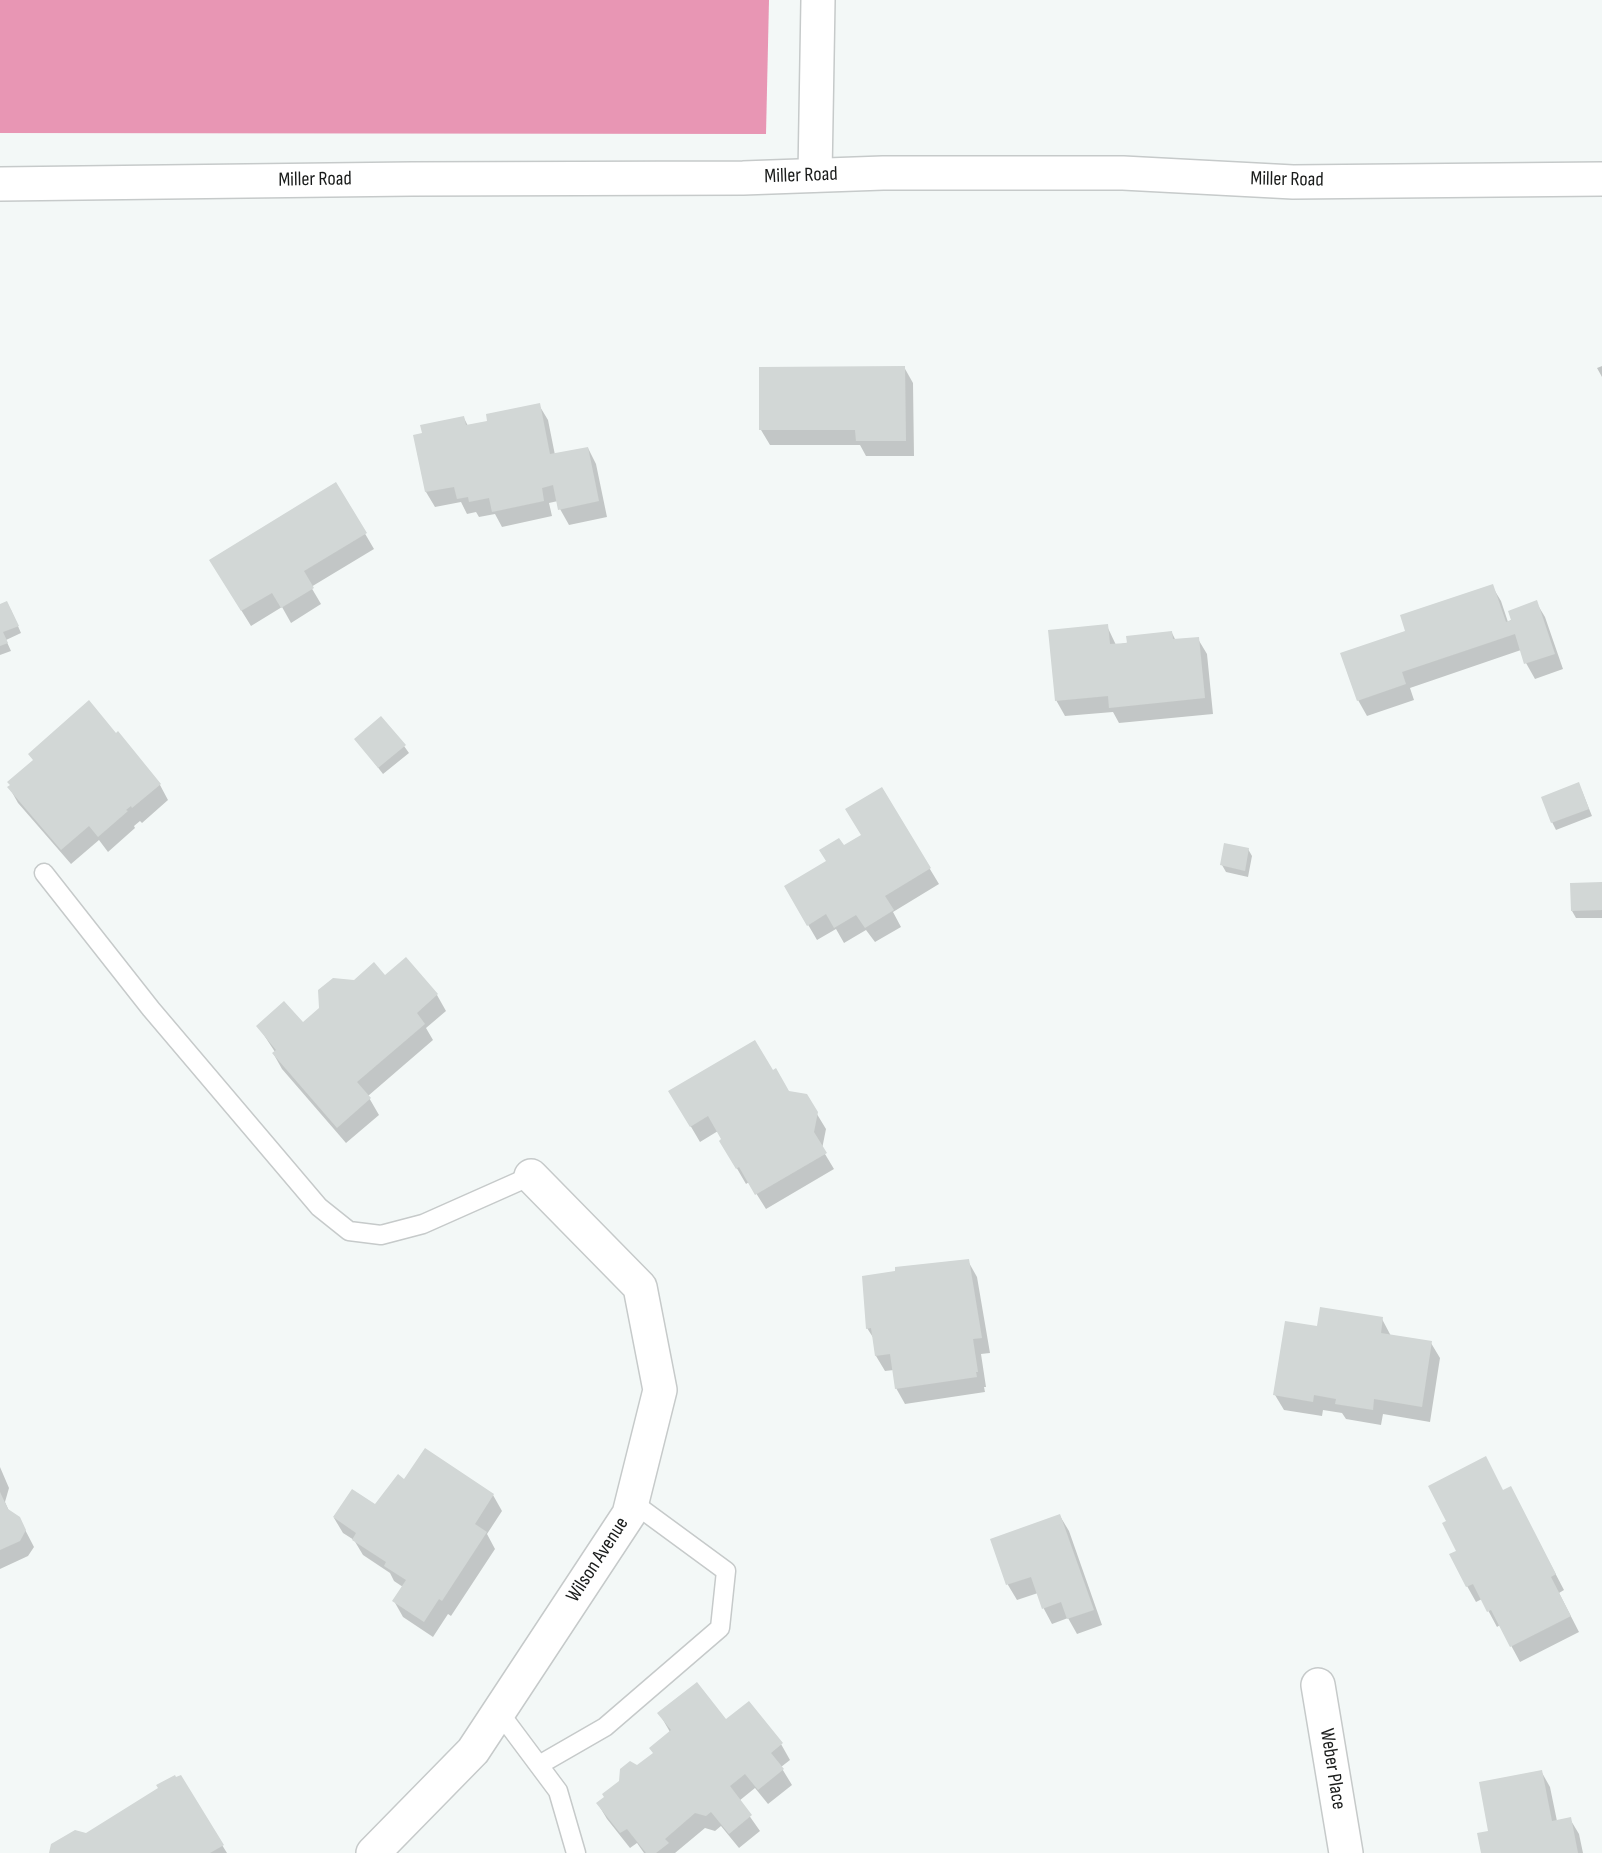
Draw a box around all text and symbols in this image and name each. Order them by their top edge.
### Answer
street label: Miller Road [764,163,838,189]
street label: Miller Road [278,167,352,193]
street label: Miller Road [1250,167,1324,193]
street label: Wilson Avenue [562,1513,634,1607]
street label: Weber Place [1314,1727,1350,1811]

